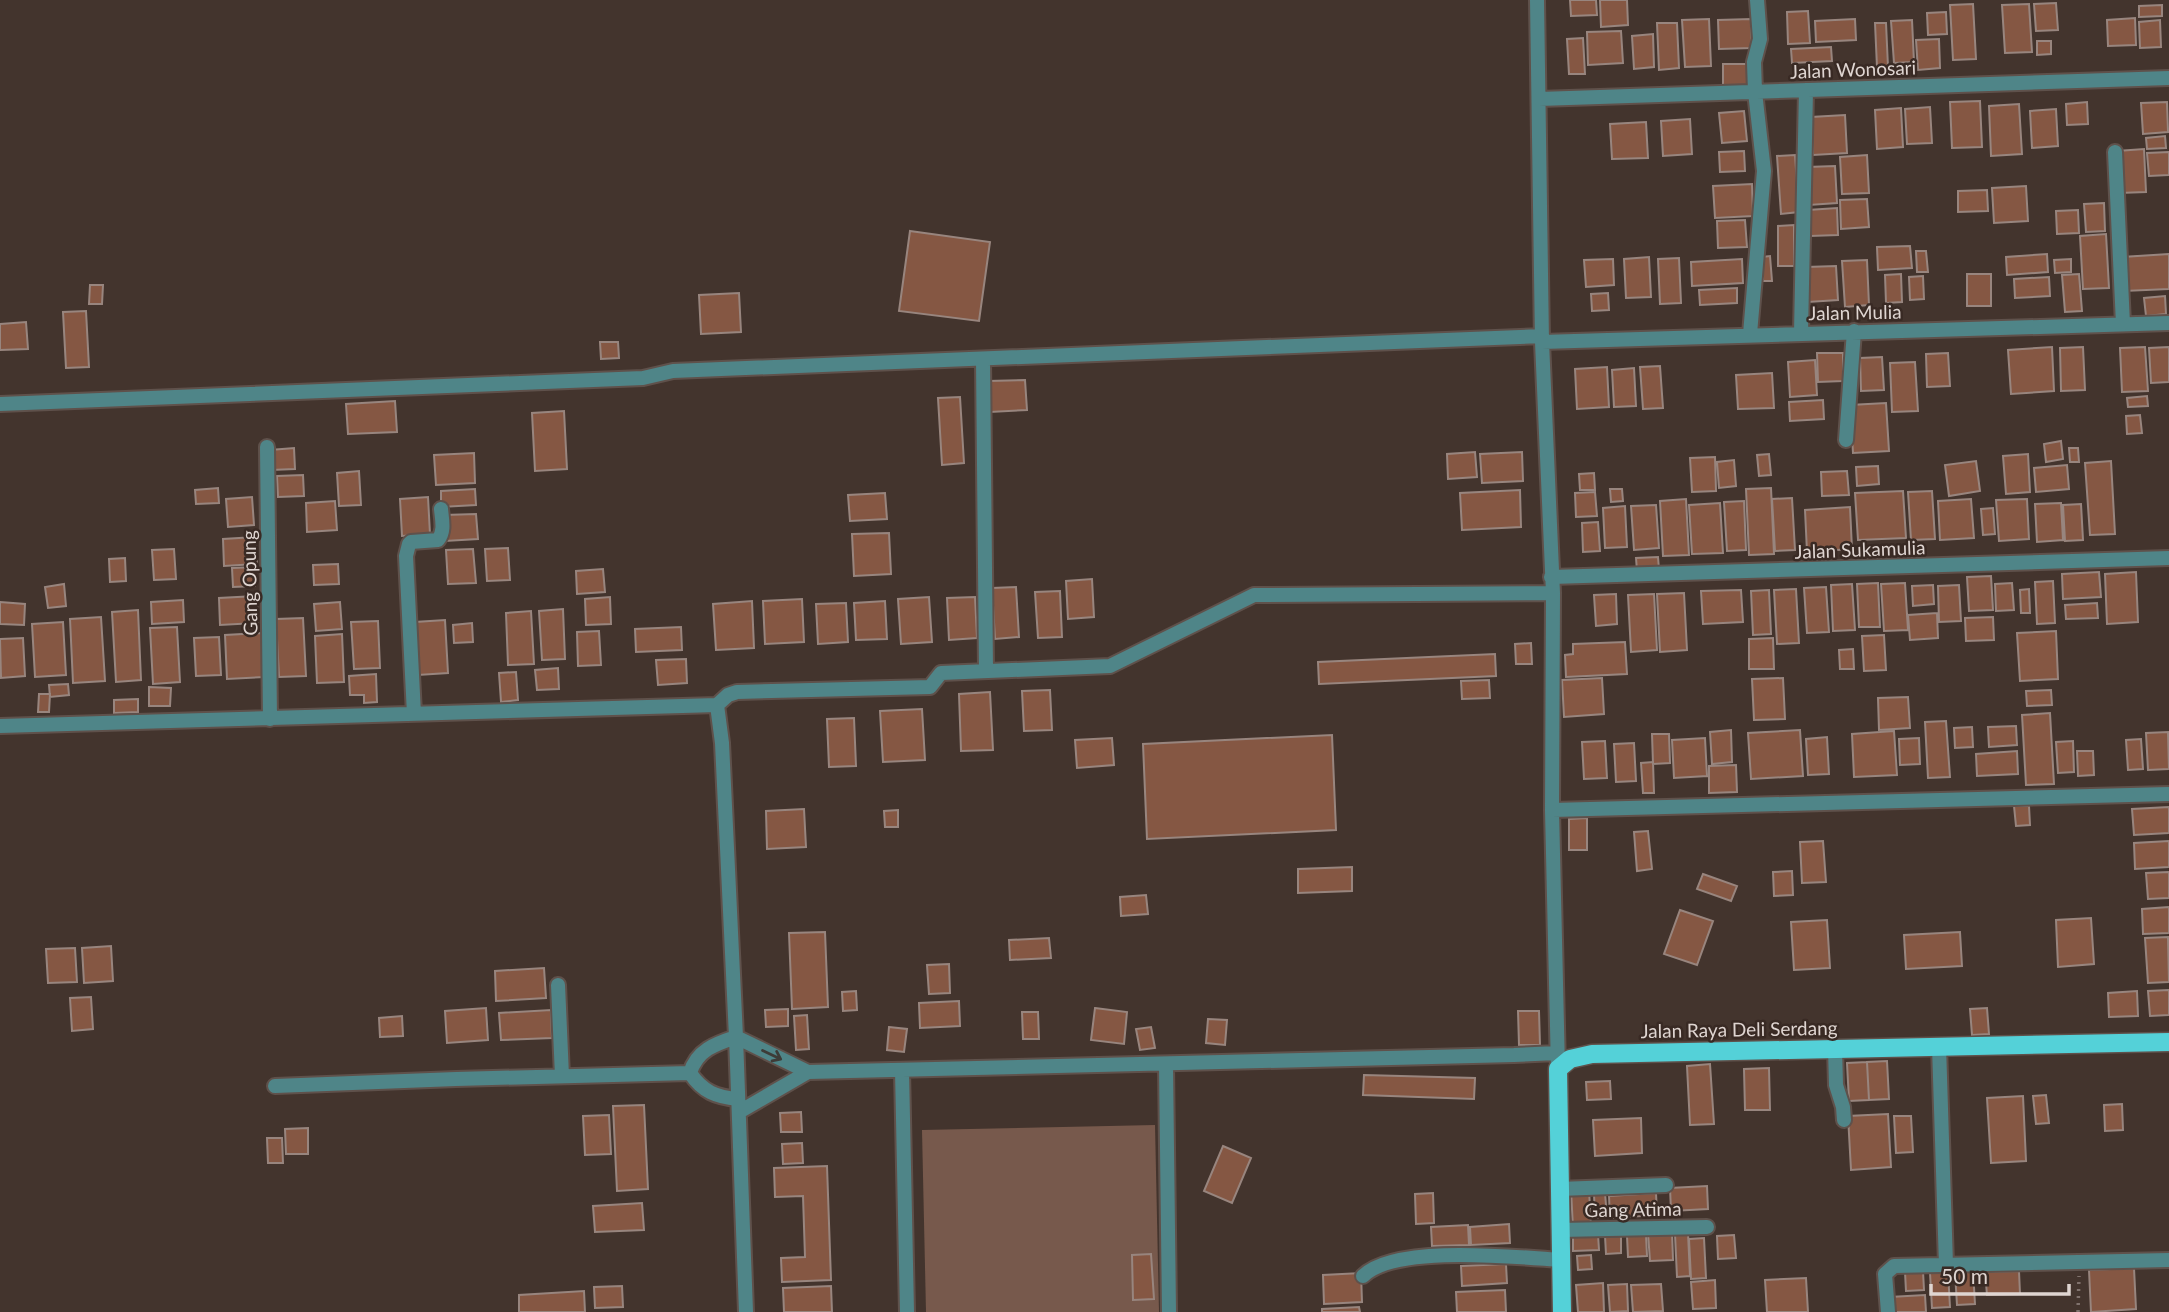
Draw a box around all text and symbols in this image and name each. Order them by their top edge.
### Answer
street label: Jalan Wonosari [1790,55,1916,83]
street label: Jalan Mulia [1808,300,1902,324]
street label: Gang Opung [237,530,261,636]
street label: Jalan Sukamulia [1794,535,1926,563]
street label: Jalan Raya Deli Serdang [1640,1016,1838,1042]
one-way arrow [761,1048,782,1062]
street label: Gang Atima [1584,1197,1682,1221]
scale bar [1931,1252,2069,1296]
text: 50 m [1941,1263,1988,1288]

